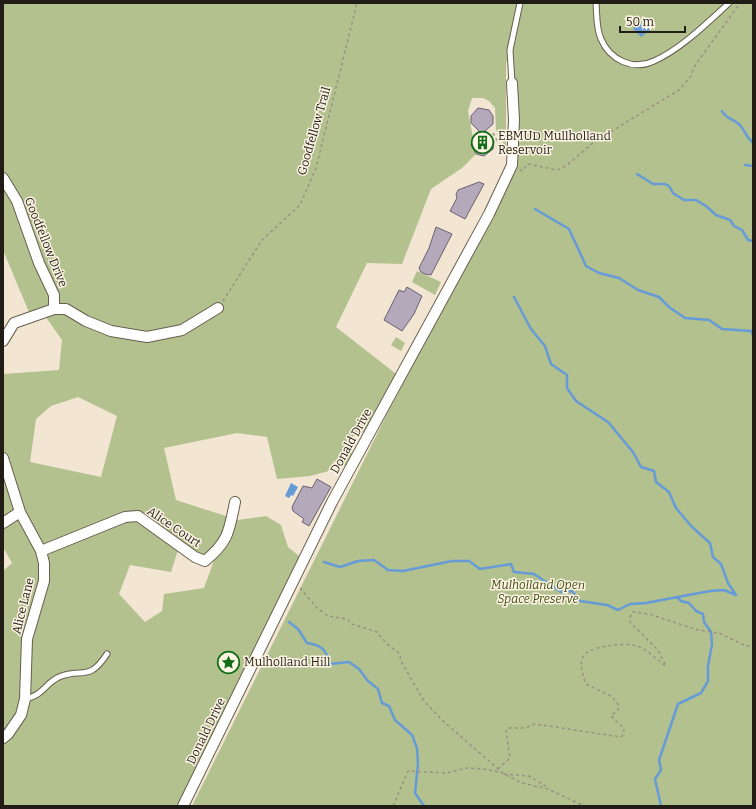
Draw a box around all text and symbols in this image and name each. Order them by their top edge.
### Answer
scale bar [620,8,685,34]
text: 50 m [626,15,655,29]
street label: Goodfellow Trail [295,85,333,177]
place label: EBMUD Mullholland Reservoir [498,129,611,157]
building icon: EBMUD Mullholland Reservoir [469,130,495,156]
street label: Goodfellow Drive [22,195,70,289]
street label: Donald Drive [327,406,375,476]
street label: Alice Court [145,504,204,550]
street label: Alice Lane [9,576,37,636]
park label: Mulholland Open Space Preserve [491,578,585,606]
place icon: Mulholland Hill [216,649,242,675]
place label: Mulholland Hill [244,655,331,669]
street label: Donald Drive [184,696,228,766]

